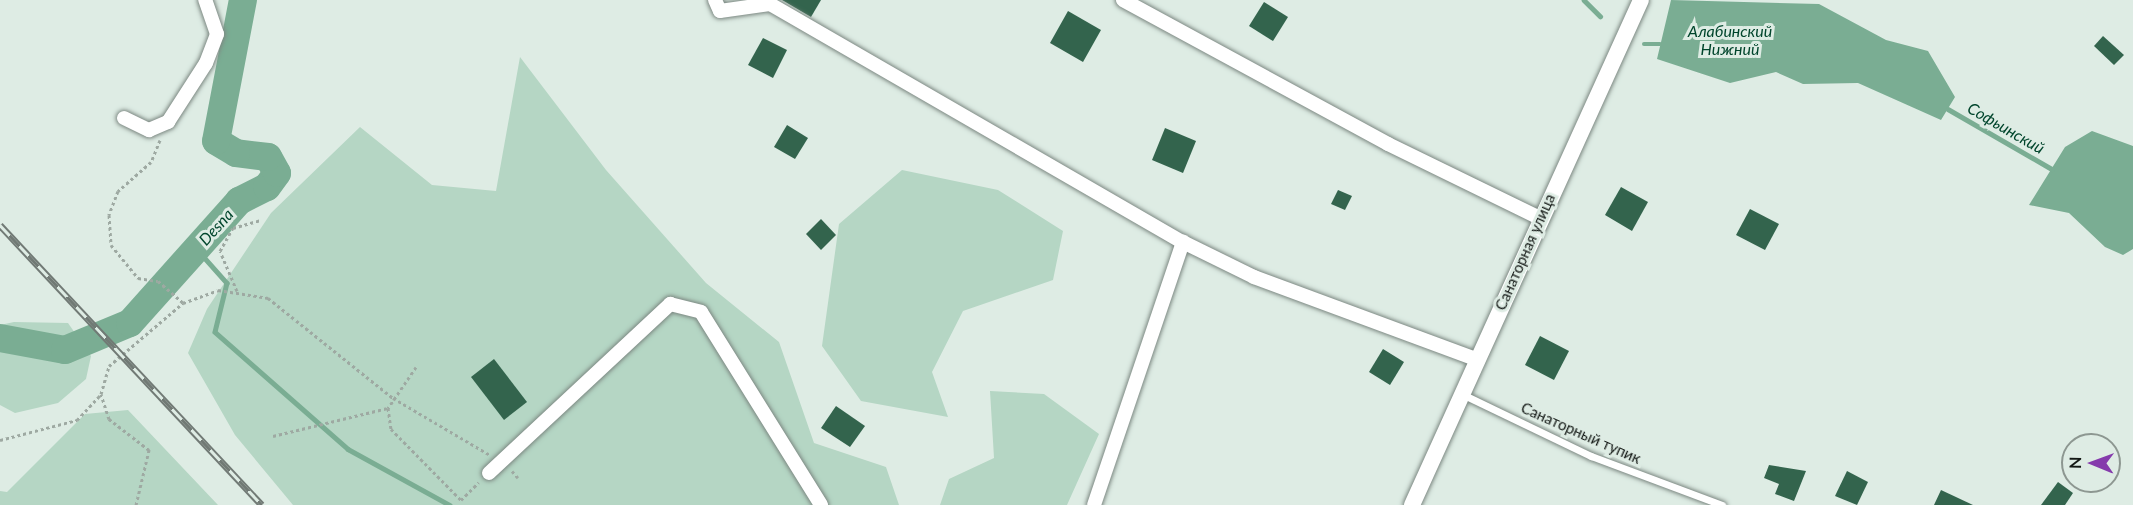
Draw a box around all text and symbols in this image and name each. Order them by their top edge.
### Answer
water label: Алабинский Нижний [1688,21,1772,59]
water label: Софьинский [1964,98,2048,158]
street label: Санаторная улица [1491,191,1559,313]
water label: Desna [195,205,237,249]
street label: Санаторный тупик [1518,398,1644,468]
north arrow [2061,433,2121,493]
text: N [2065,456,2084,469]

